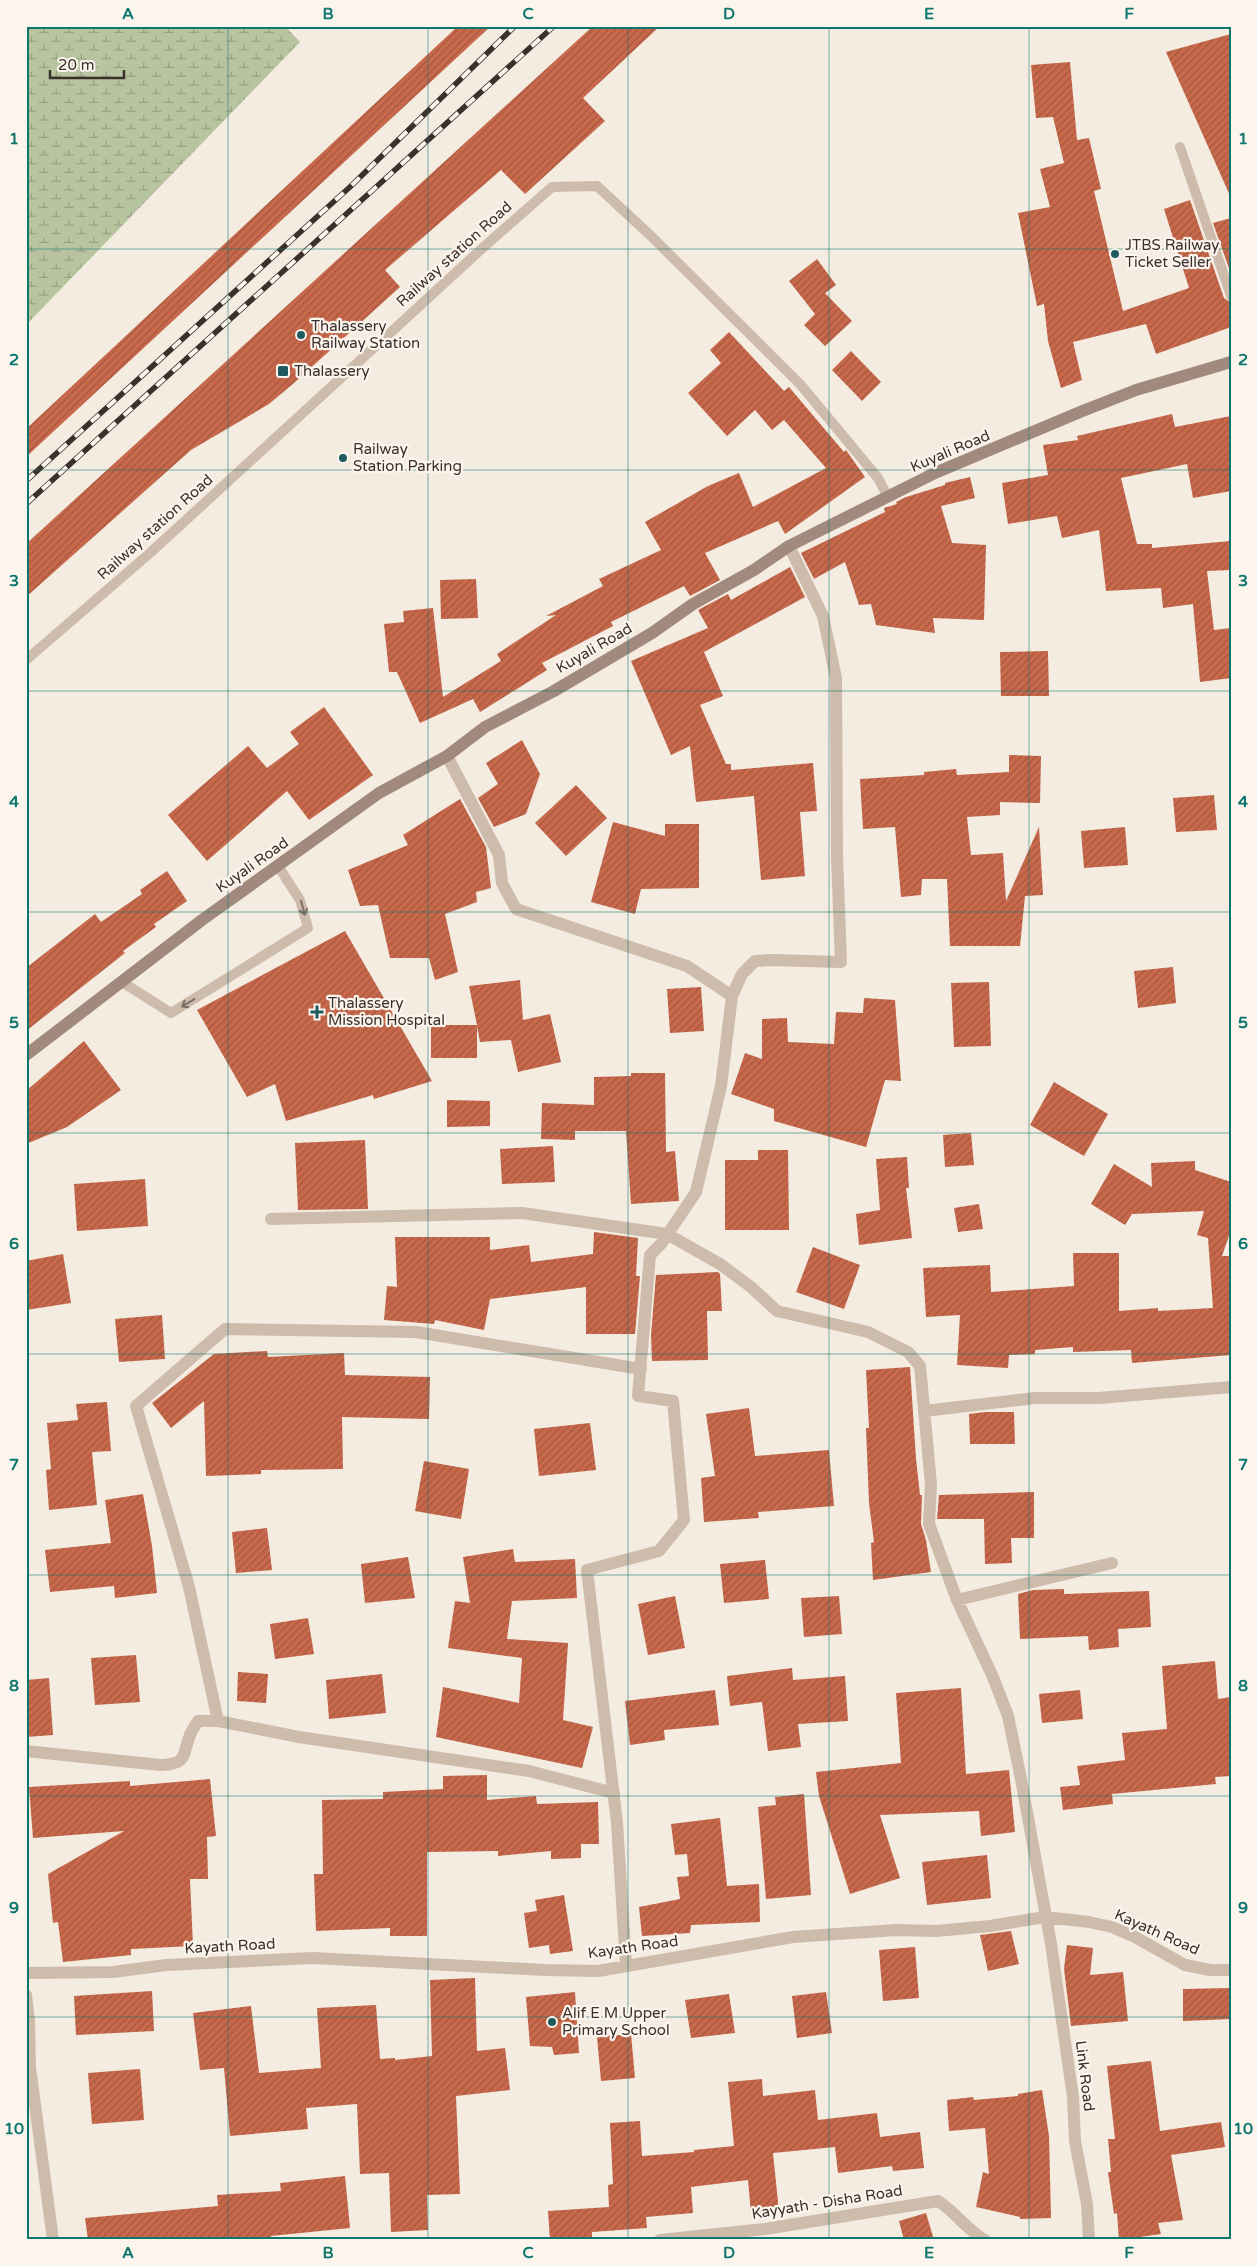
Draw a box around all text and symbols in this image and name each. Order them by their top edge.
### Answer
text: A [122,4,134,24]
text: B [322,4,334,24]
text: C [522,4,534,24]
text: D [723,4,735,24]
text: E [924,4,934,24]
text: F [1124,4,1134,24]
scale bar [50,48,124,80]
text: 20 m [58,56,95,74]
text: 1 [9,129,19,149]
text: 1 [1238,129,1248,149]
street label: Railway station Road [393,197,515,311]
place label: JTBS Railway Ticket Seller [1125,236,1219,271]
marker: JTBS Railway Ticket Seller [1109,248,1121,260]
place label: Thalassery Railway Station [311,317,420,352]
marker: Thalassery Railway Station [295,329,307,341]
text: 2 [9,350,19,370]
text: 2 [1238,350,1248,370]
place label: Thalassery [294,362,369,380]
marker: Thalassery [276,364,290,378]
street label: Kuyali Road [908,426,992,476]
place label: Railway Station Parking [353,440,462,475]
marker: Railway Station Parking [337,452,349,464]
street label: Railway station Road [94,470,216,584]
text: 3 [9,571,19,591]
text: 3 [1238,571,1248,591]
street label: Kuyali Road [553,619,635,677]
text: 4 [9,792,19,812]
text: 4 [1238,792,1248,812]
street label: Kuyali Road [212,833,292,897]
one-way arrow [298,900,308,916]
place label: Thalassery Mission Hospital [328,994,445,1029]
one-way arrow [181,998,195,1008]
marker: Thalassery Mission Hospital [310,1005,324,1019]
text: 5 [9,1013,19,1033]
text: 5 [1238,1013,1248,1033]
text: 6 [9,1234,19,1254]
text: 6 [1238,1234,1248,1254]
text: 7 [9,1455,19,1475]
text: 7 [1238,1455,1248,1475]
text: 8 [9,1676,19,1696]
text: 8 [1238,1676,1248,1696]
text: 9 [9,1898,19,1918]
text: 9 [1238,1898,1248,1918]
street label: Kayath Road [1112,1905,1202,1959]
street label: Kayath Road [587,1932,679,1962]
street label: Kayath Road [184,1935,276,1957]
place label: Alif E M Upper Primary School [562,2004,670,2039]
marker: Alif E M Upper Primary School [546,2016,558,2028]
street label: Link Road [1072,2040,1098,2112]
text: 10 [4,2119,24,2139]
text: 10 [1233,2119,1253,2139]
street label: Kayyath - Disha Road [750,2181,904,2223]
text: A [122,2243,134,2263]
text: B [322,2243,334,2263]
text: C [522,2243,534,2263]
text: D [723,2243,735,2263]
text: E [924,2243,934,2263]
text: F [1124,2243,1134,2263]

